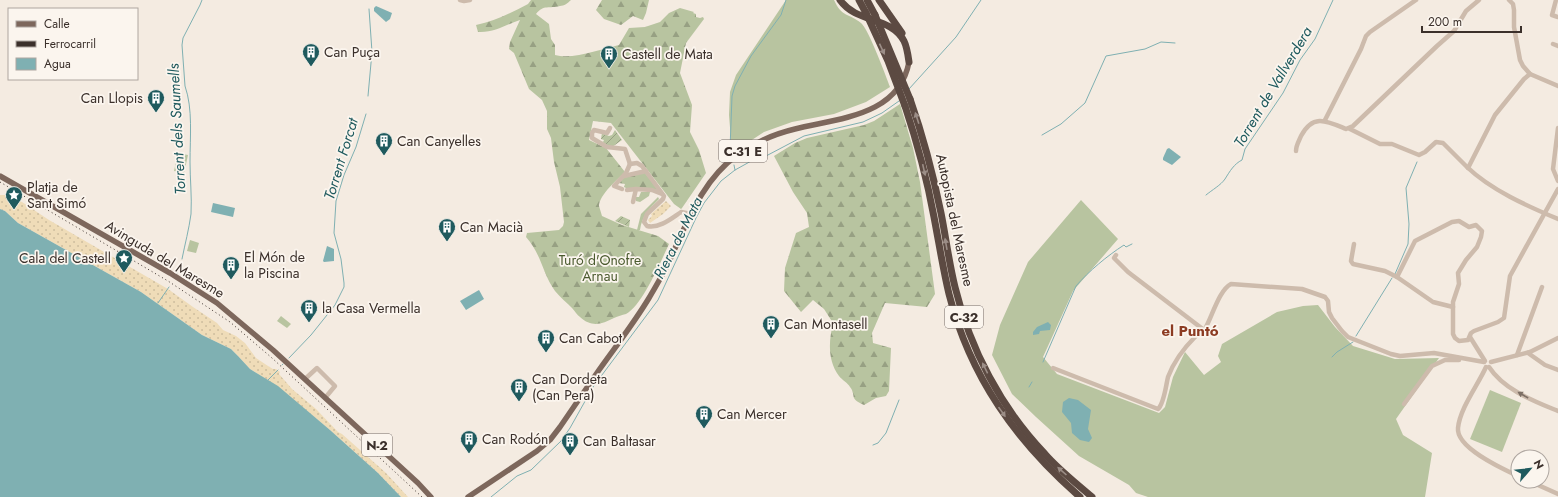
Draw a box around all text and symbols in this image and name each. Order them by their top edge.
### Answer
legend [8,8,138,80]
scale bar [1422,8,1521,34]
text: 200 m [1428,13,1462,31]
text: Calle [44,15,70,33]
water label: Torrent de Vallverdera [1228,22,1318,152]
text: Ferrocarril [44,35,96,53]
building icon: Can Puça [301,42,321,67]
place label: Can Puça [324,42,380,62]
one-way arrow [879,43,885,54]
building icon: Castell de Mata [599,44,619,69]
place label: Castell de Mata [622,44,713,64]
text: Agua [44,55,71,73]
water label: Torrent dels Saumells [163,63,191,195]
place label: Can Llopis [81,88,143,108]
building icon: Can Llopis [146,88,166,113]
one-way arrow [914,112,920,124]
water label: Torrent Forcat [318,114,364,203]
building icon: Can Canyelles [374,131,394,156]
place label: Can Canyelles [397,131,481,151]
road number: C-31 E [719,140,767,162]
street label: Autopista del Maresme [931,152,979,288]
one-way arrow [921,164,927,176]
place label: Platja de Sant Simó [27,177,87,213]
place icon: Platja de Sant Simó [4,185,24,210]
water label: Riera de Mata [648,193,708,283]
street label: Avinguda del Maresme [101,215,229,303]
building icon: Can Macià [437,217,457,242]
place label: Can Macià [460,217,523,237]
one-way arrow [943,238,949,250]
place label: El Món de la Piscina [244,247,305,283]
place label: Cala del Castell [19,248,111,268]
place icon: Cala del Castell [114,248,134,273]
park label: Turó d'Onofre Arnau [559,250,641,286]
building icon: El Món de la Piscina [221,255,241,280]
building icon: la Casa Vermella [299,298,319,323]
place label: la Casa Vermella [322,298,421,318]
road number: C-32 [945,306,983,328]
building icon: Can Montasell [761,314,781,339]
place label: Can Montasell [784,314,868,334]
district label: el Puntó [1161,320,1219,342]
building icon: Can Cabot [536,328,556,353]
place label: Can Cabot [559,328,623,348]
one-way arrow [982,362,988,374]
place label: Can Dordeta (Can Pera) [532,369,607,405]
building icon: Can Dordeta (Can Pera) [509,377,529,402]
one-way arrow [1517,391,1529,398]
building icon: Can Mercer [694,404,714,429]
place label: Can Mercer [717,404,787,424]
one-way arrow [998,406,1006,417]
building icon: Can Rodón [459,429,479,454]
place label: Can Rodón [482,429,548,449]
building icon: Can Baltasar [560,431,580,456]
place label: Can Baltasar [583,431,656,451]
road number: N-2 [362,434,392,456]
north arrow [1510,449,1550,489]
text: N [1530,457,1548,472]
one-way arrow [1057,467,1067,476]

